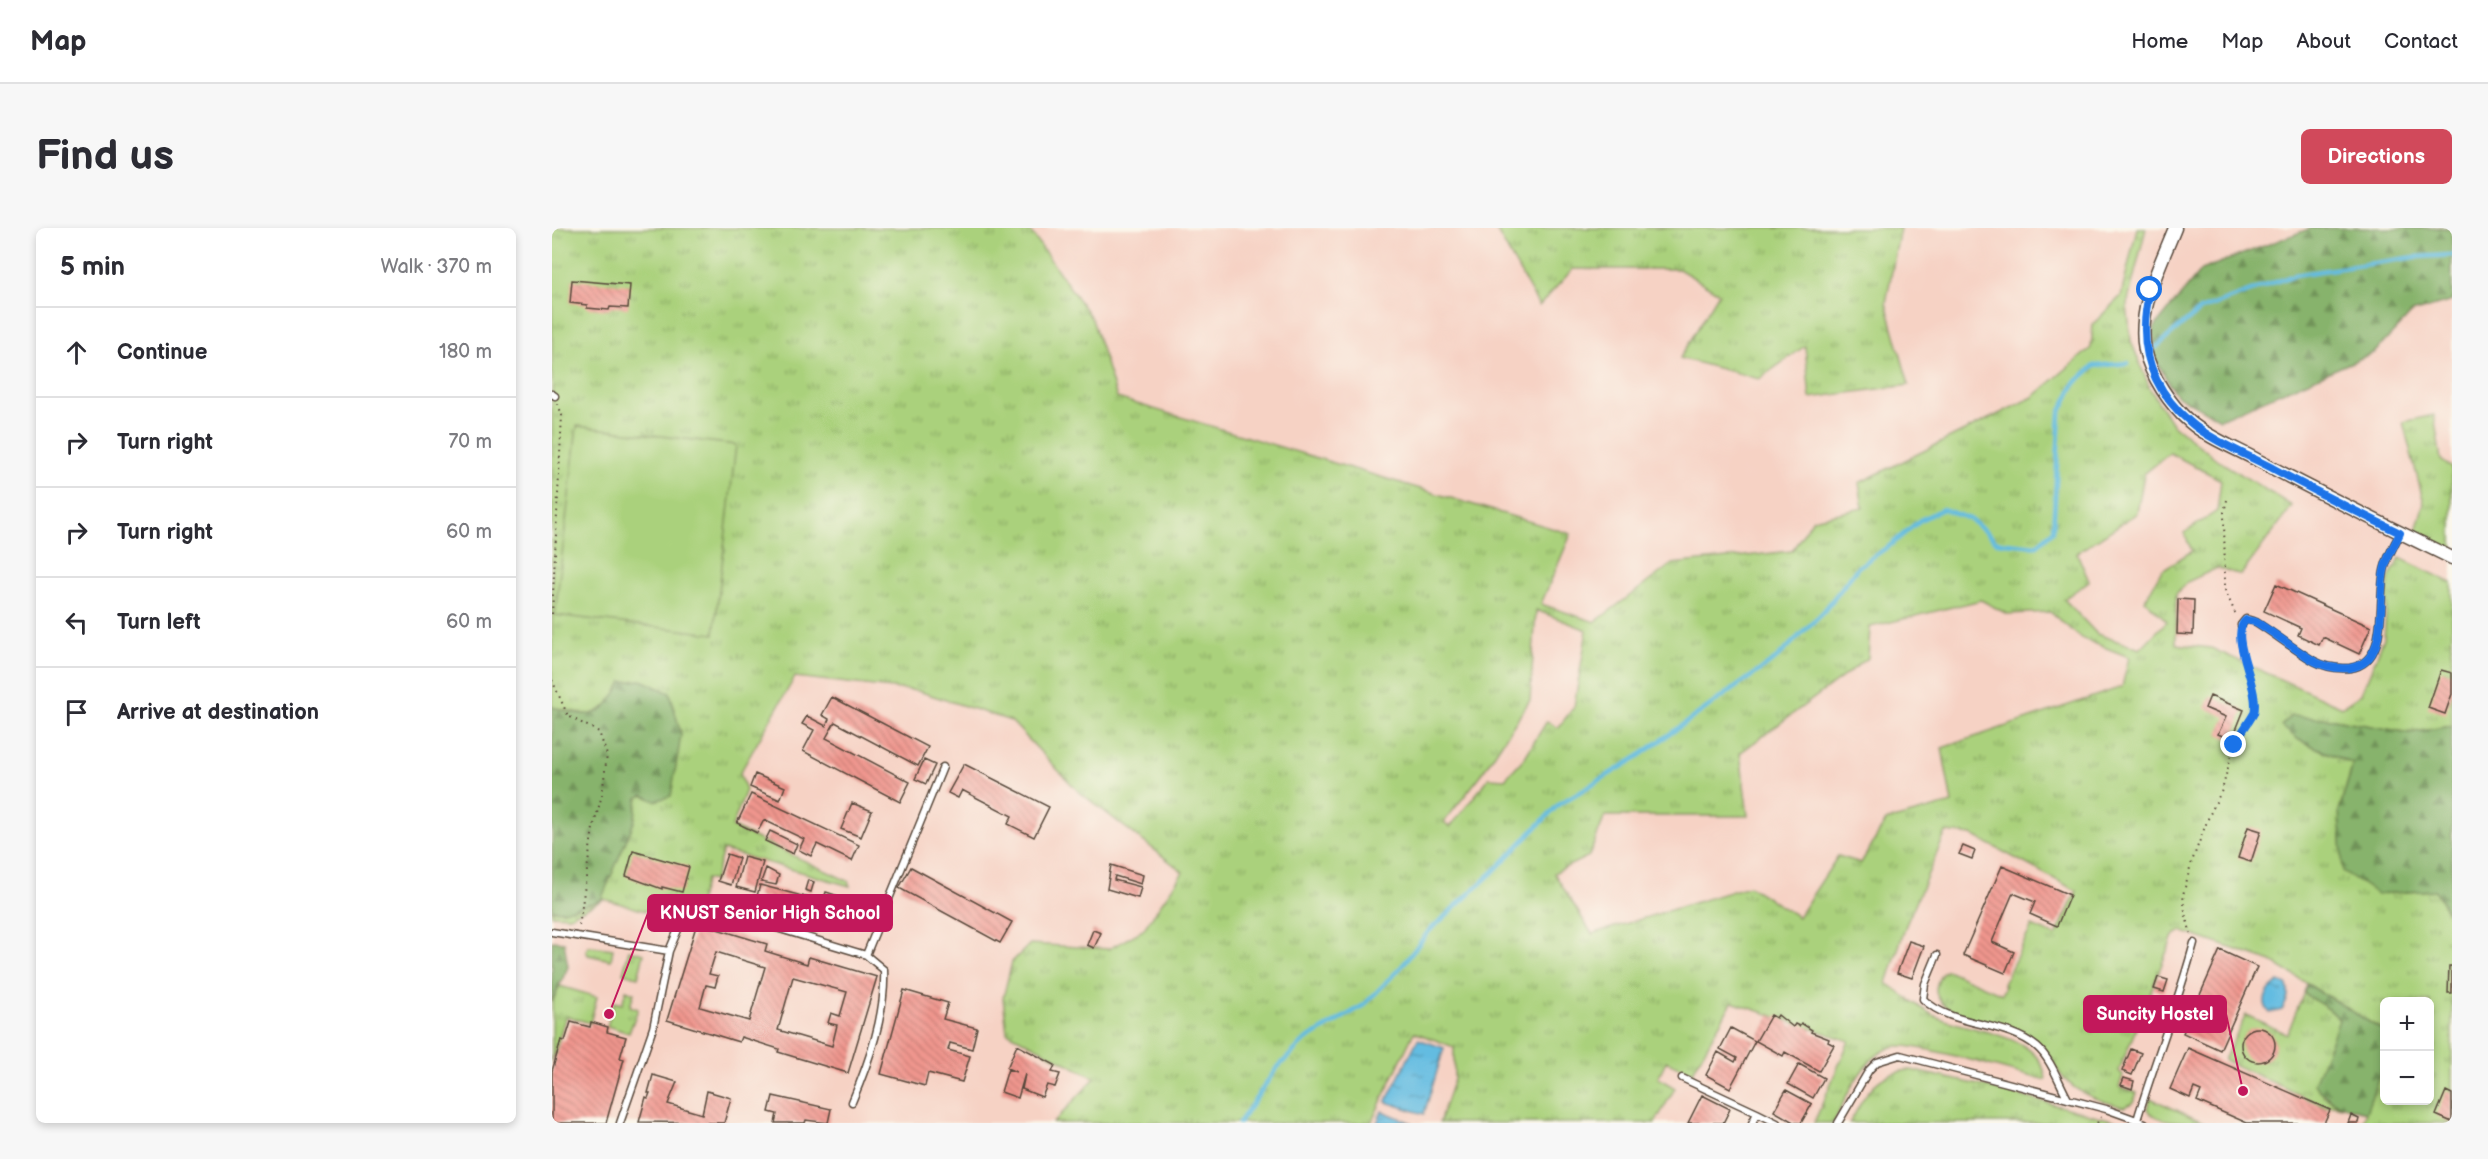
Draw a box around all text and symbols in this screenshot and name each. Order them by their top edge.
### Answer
text: Map [30,25,86,58]
text: Home [2131,29,2188,54]
text: Map [2221,29,2263,54]
text: About [2296,29,2351,54]
text: Contact [2384,29,2458,54]
button: Directions [2301,129,2452,184]
text: Find us [36,131,174,182]
text: 5 min [60,252,125,283]
text: Walk · 370 m [380,255,492,279]
route start [2136,276,2162,302]
icon: ahead [60,336,93,369]
text: Continue [117,339,207,366]
text: 180 m [439,340,492,364]
icon: right [60,426,93,459]
text: Turn right [117,429,213,456]
text: 70 m [448,430,492,454]
icon: right [60,516,93,549]
text: Turn right [117,519,213,546]
text: 60 m [446,520,492,544]
icon: left [60,606,93,639]
text: Turn left [117,609,201,636]
text: 60 m [446,610,492,634]
icon: arrive [60,696,93,729]
text: Arrive at destination [117,699,319,726]
route end [2220,731,2246,757]
callout: KNUST Senior High School [648,895,892,931]
text: KNUST Senior High School [660,903,880,924]
callout: Suncity Hostel [2084,996,2226,1032]
map controls [2380,997,2434,1105]
button: + [2380,997,2434,1051]
text: Suncity Hostel [2097,1004,2213,1025]
button: − [2380,1051,2434,1105]

